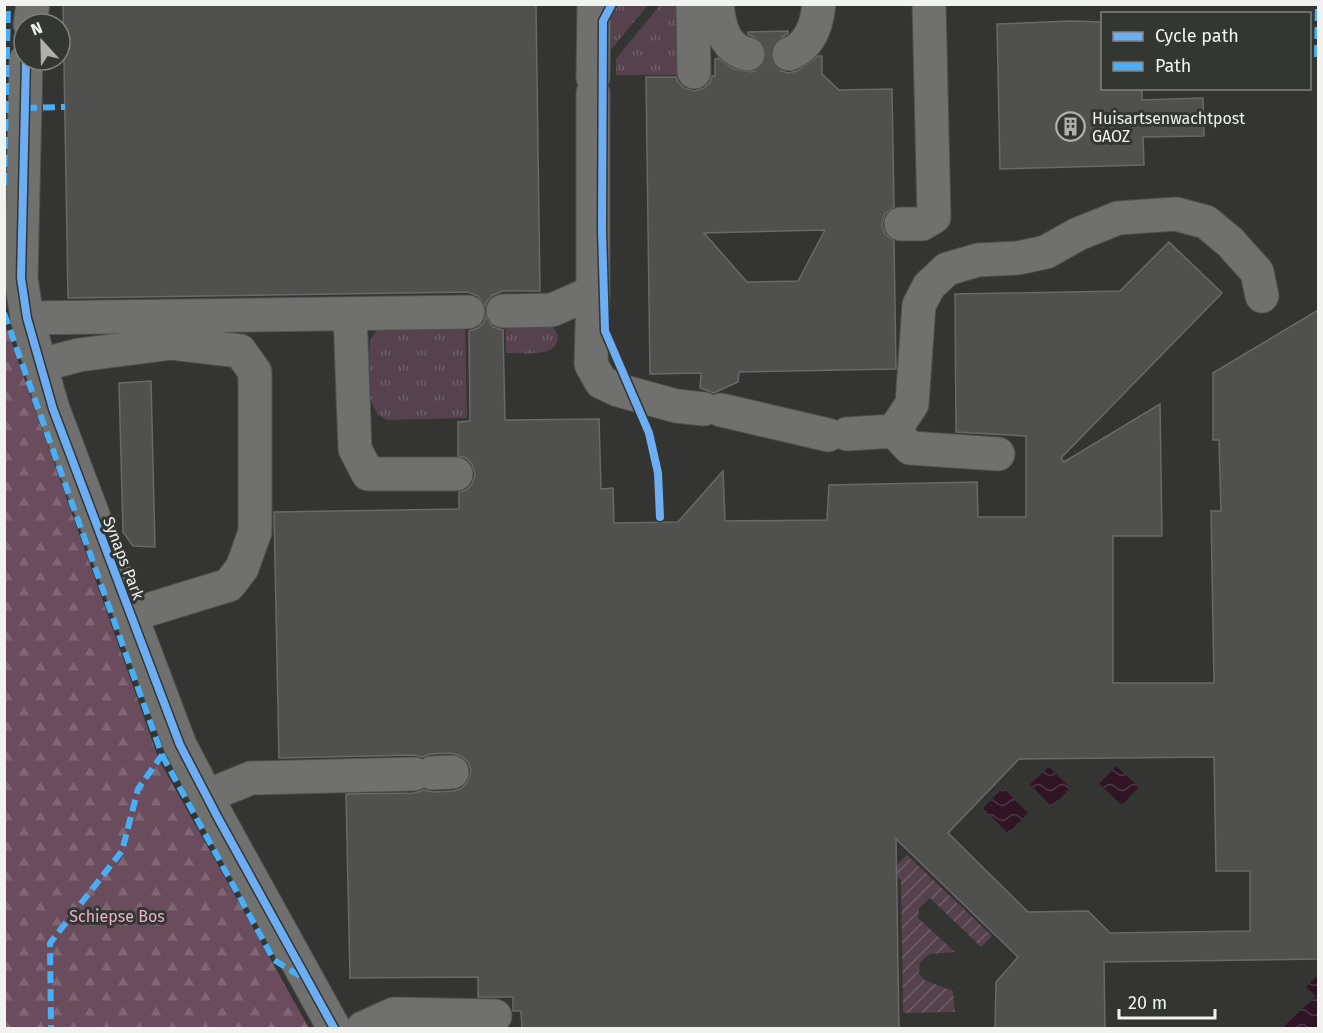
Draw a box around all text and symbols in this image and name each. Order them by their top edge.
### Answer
north arrow [12,12,72,72]
legend [1101,12,1311,90]
text: N [28,18,45,39]
text: Cycle path [1155,25,1239,47]
text: Path [1155,55,1191,77]
place label: Huisartsenwachtpost GAOZ [1092,109,1245,146]
building icon: Huisartsenwachtpost GAOZ [1055,111,1087,143]
street label: Synaps Park [99,514,148,603]
park label: Schiepse Bos [69,907,165,926]
scale bar [1119,982,1215,1020]
text: 20 m [1128,992,1167,1014]

